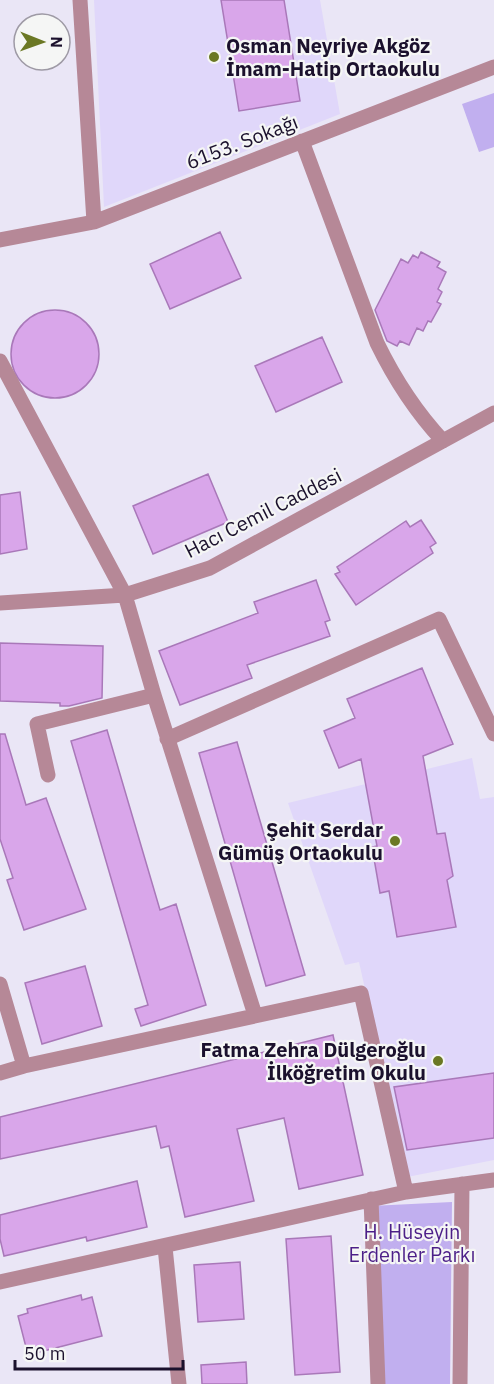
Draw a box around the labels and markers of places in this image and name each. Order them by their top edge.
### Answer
place label: Osman Neyriye Akgöz İmam-Hatip Ortaokulu [226,32,440,82]
marker: Osman Neyriye Akgöz İmam-Hatip Ortaokulu [207,50,221,64]
place label: Şehit Serdar Gümüş Ortaokulu [218,816,383,866]
marker: Şehit Serdar Gümüş Ortaokulu [388,834,402,848]
place label: Fatma Zehra Dülgeroğlu İlköğretim Okulu [201,1036,426,1086]
marker: Fatma Zehra Dülgeroğlu İlköğretim Okulu [431,1054,445,1068]

